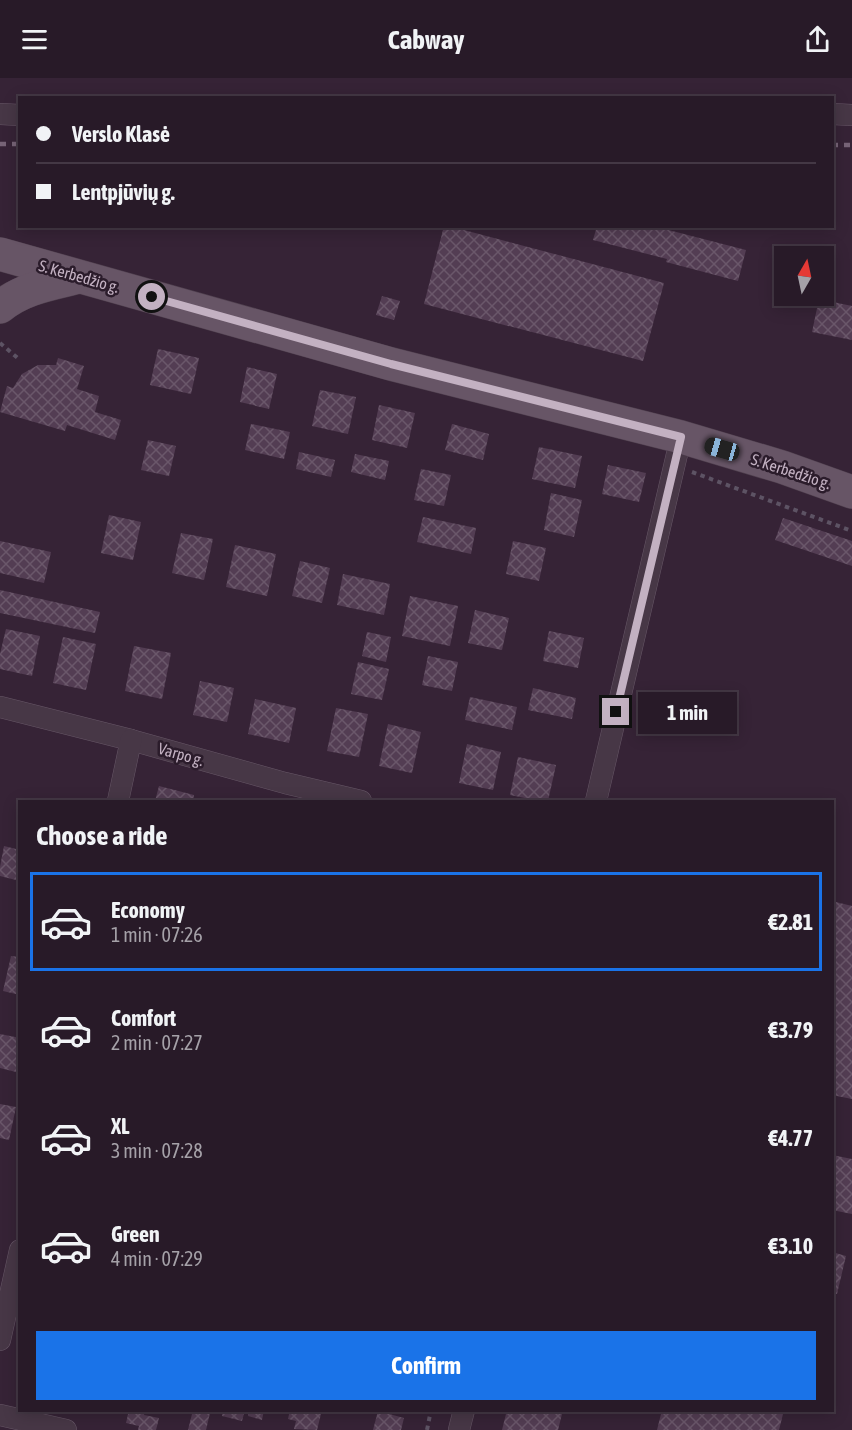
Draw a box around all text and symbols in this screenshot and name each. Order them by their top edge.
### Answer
icon: menu [18,23,51,56]
icon: share [801,23,834,56]
text: Cabway [388,24,464,55]
text: Verslo Klasė [72,121,170,147]
text: Lentpjūvių g. [72,179,175,205]
north arrow [774,246,834,306]
map controls [774,246,834,306]
street label: S. Kerbedžio g. [37,256,121,297]
route start [138,283,165,310]
car [702,435,742,463]
street label: S. Kerbedžio g. [749,450,833,493]
callout: 1 min [637,691,736,733]
route end [602,698,629,725]
text: 1 min [667,701,708,724]
street label: Varpo g. [156,739,206,770]
text: Choose a ride [36,820,168,851]
icon: car [39,895,93,949]
text: Economy [111,897,185,923]
text: €2.81 [768,909,813,935]
text: 1 min · 07:26 [111,923,203,946]
icon: car [39,1003,93,1057]
text: Comfort [111,1005,176,1031]
text: €3.79 [768,1017,813,1043]
text: 2 min · 07:27 [111,1031,203,1054]
icon: car [39,1111,93,1165]
text: XL [111,1113,129,1139]
text: €4.77 [768,1125,813,1151]
text: 3 min · 07:28 [111,1139,203,1162]
icon: car [39,1219,93,1273]
text: Green [111,1221,160,1247]
text: €3.10 [768,1233,813,1259]
text: 4 min · 07:29 [111,1247,203,1270]
button: Confirm [36,1331,816,1400]

